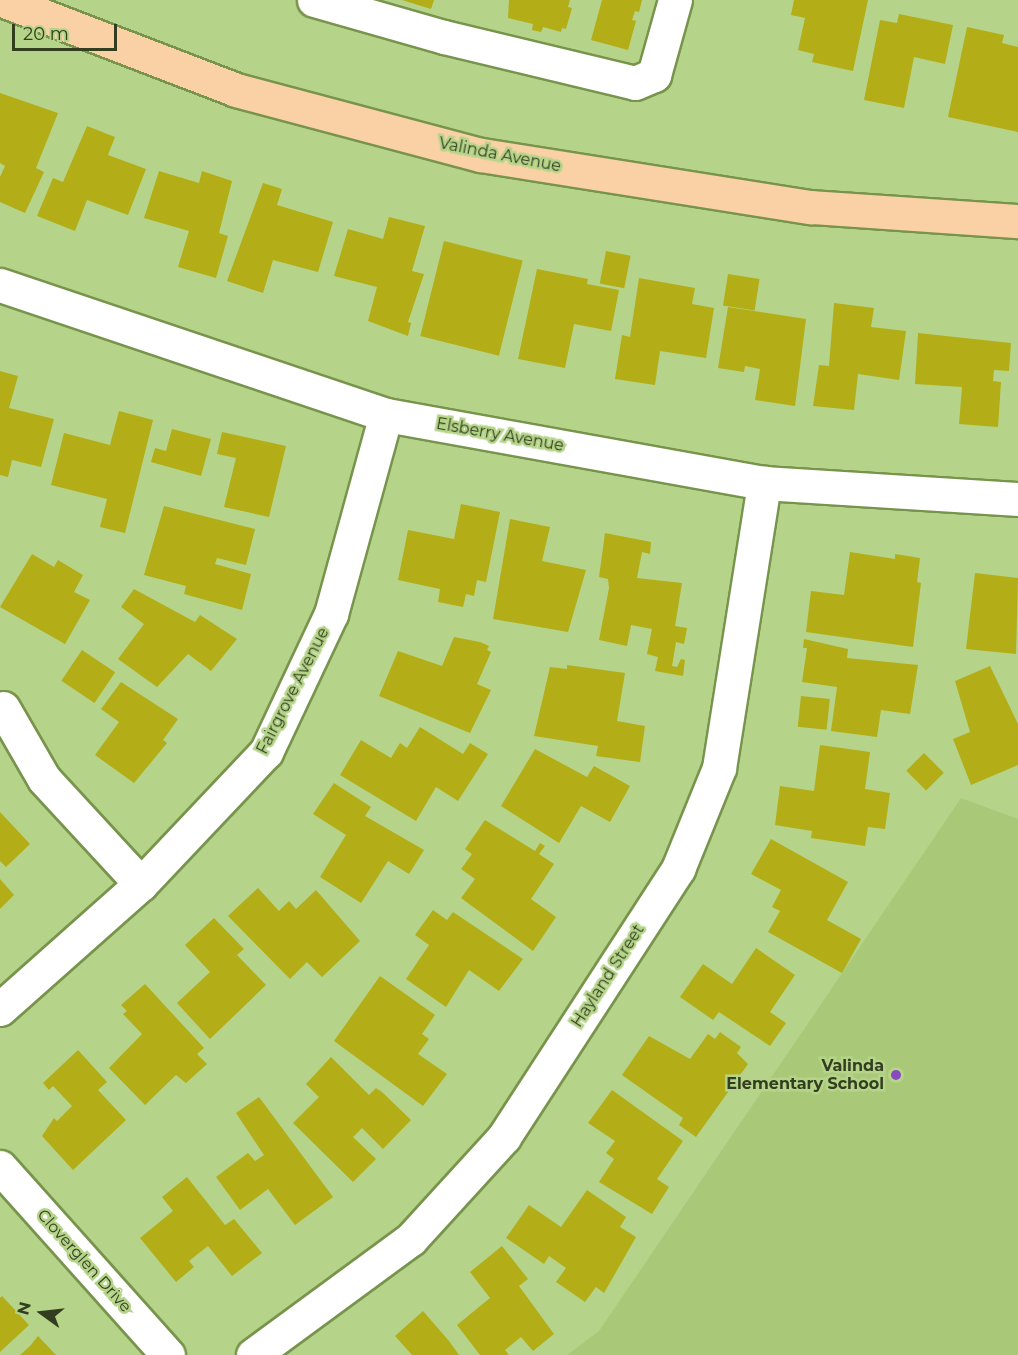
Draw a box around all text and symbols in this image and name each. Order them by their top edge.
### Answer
scale bar [15,12,120,50]
text: 20 m [23,23,69,45]
street label: Valinda Avenue [437,134,563,176]
street label: Elsberry Avenue [435,414,565,456]
street label: Fairgrove Avenue [253,625,333,757]
street label: Hayland Street [568,921,648,1031]
place label: Valinda Elementary School [726,1056,884,1094]
marker: Valinda Elementary School [889,1068,903,1082]
street label: Cloverglen Drive [33,1206,135,1316]
north arrow [12,1283,72,1343]
text: N [13,1300,35,1317]

